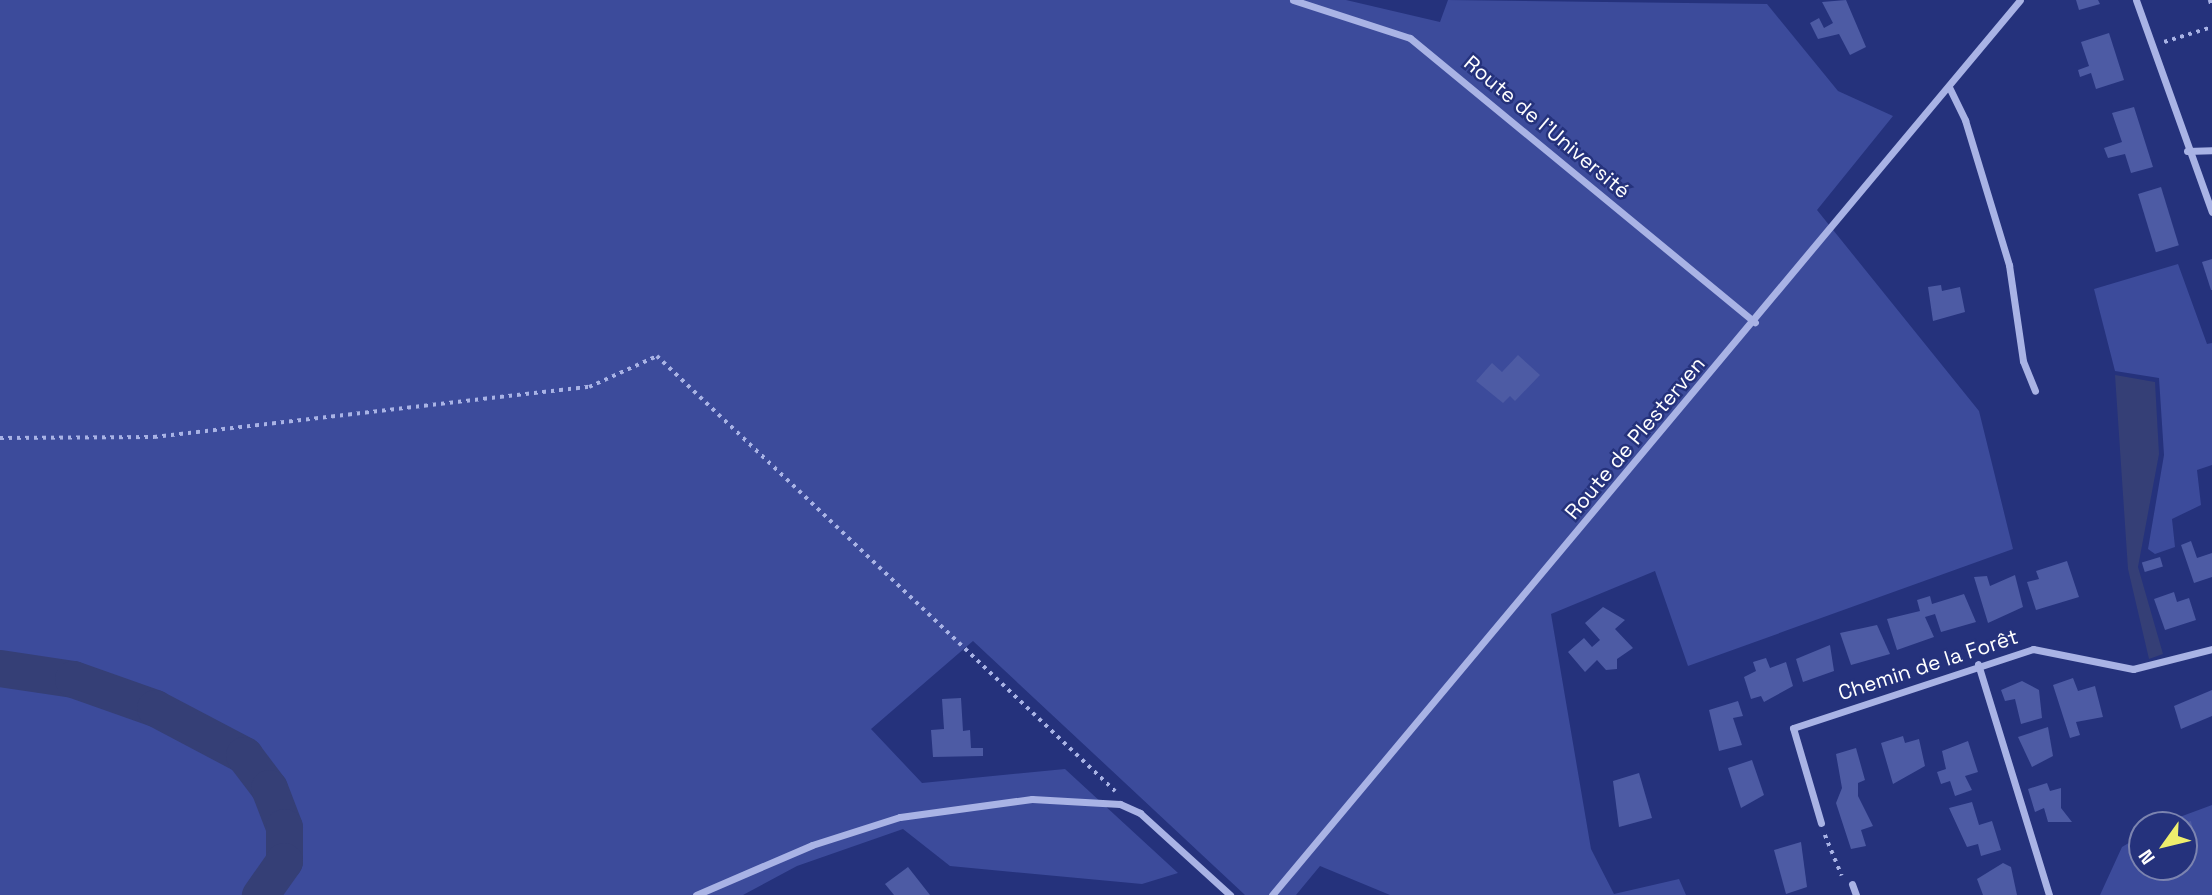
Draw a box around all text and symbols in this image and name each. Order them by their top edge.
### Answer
street label: Route de l'Université [1459,50,1635,204]
street label: Route de Plesterven [1560,352,1710,524]
street label: Chemin de la Forêt [1835,624,2021,706]
north arrow [2128,811,2198,881]
text: N [2133,845,2161,869]

